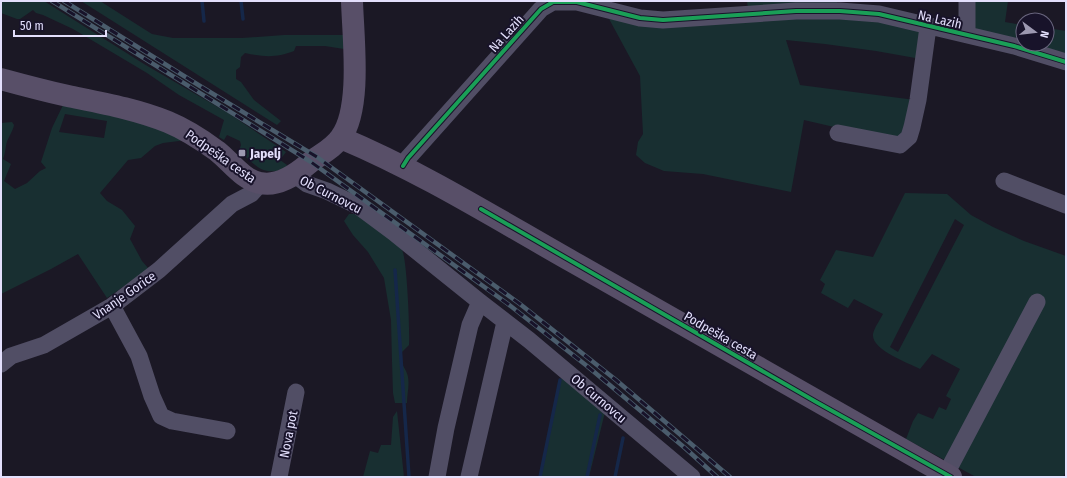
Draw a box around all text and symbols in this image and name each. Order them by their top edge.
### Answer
street label: Na Lazih [916,7,963,32]
scale bar [14,12,106,38]
street label: Na Lazih [486,12,527,55]
north arrow [1015,12,1055,52]
text: 50 m [20,19,44,33]
text: N [1037,30,1051,39]
street label: Podpeška cesta [183,127,259,186]
place label: Japelj [249,146,281,161]
marker: Japelj [237,148,247,158]
street label: Ob Curnovcu [297,172,364,216]
street label: Vnanje Gorice [90,268,159,323]
street label: Podpeška cesta [681,308,760,362]
street label: Ob Curnovcu [568,371,629,426]
street label: Nova pot [277,409,301,459]

